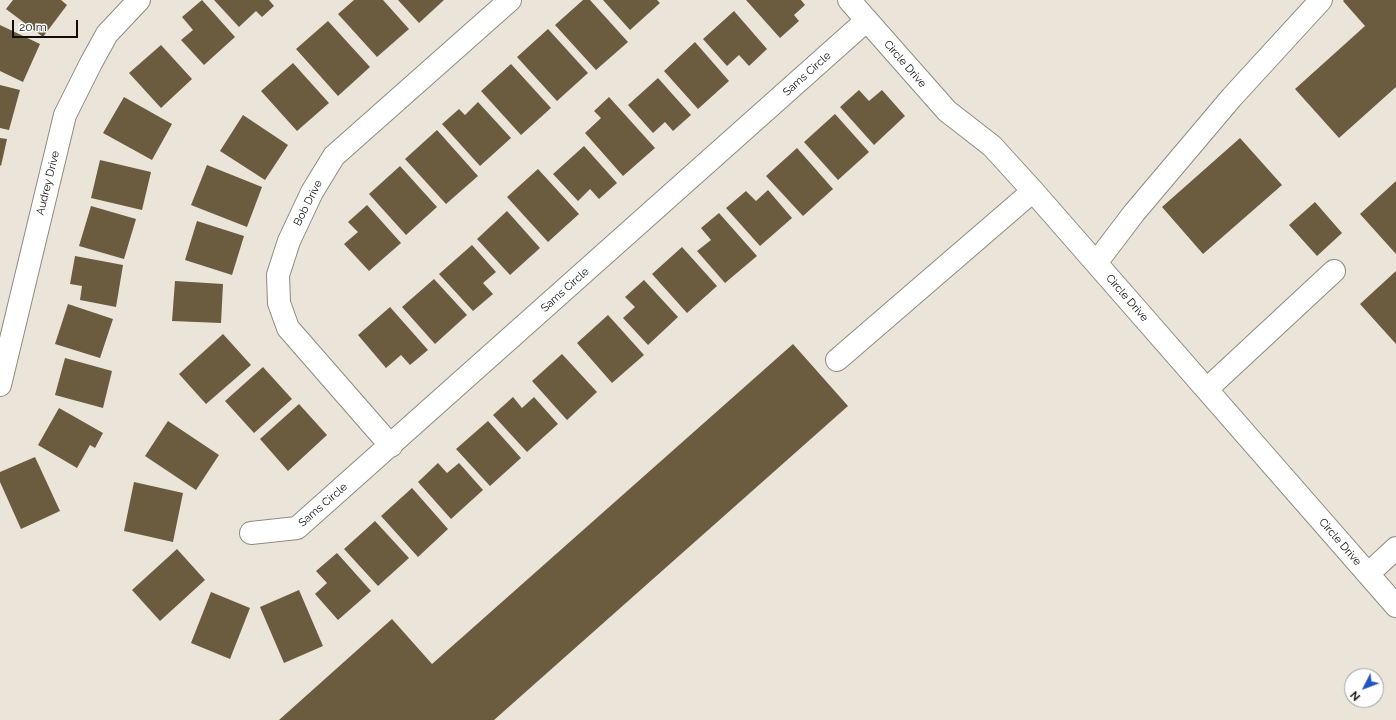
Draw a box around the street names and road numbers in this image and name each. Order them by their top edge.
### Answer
street label: Circle Drive [881,38,929,90]
street label: Sams Circle [780,49,834,99]
street label: Audrey Drive [34,150,62,216]
street label: Bob Drive [291,178,325,228]
street label: Sams Circle [538,265,592,315]
street label: Circle Drive [1103,272,1151,324]
street label: Sams Circle [296,480,350,530]
street label: Circle Drive [1316,516,1364,568]

